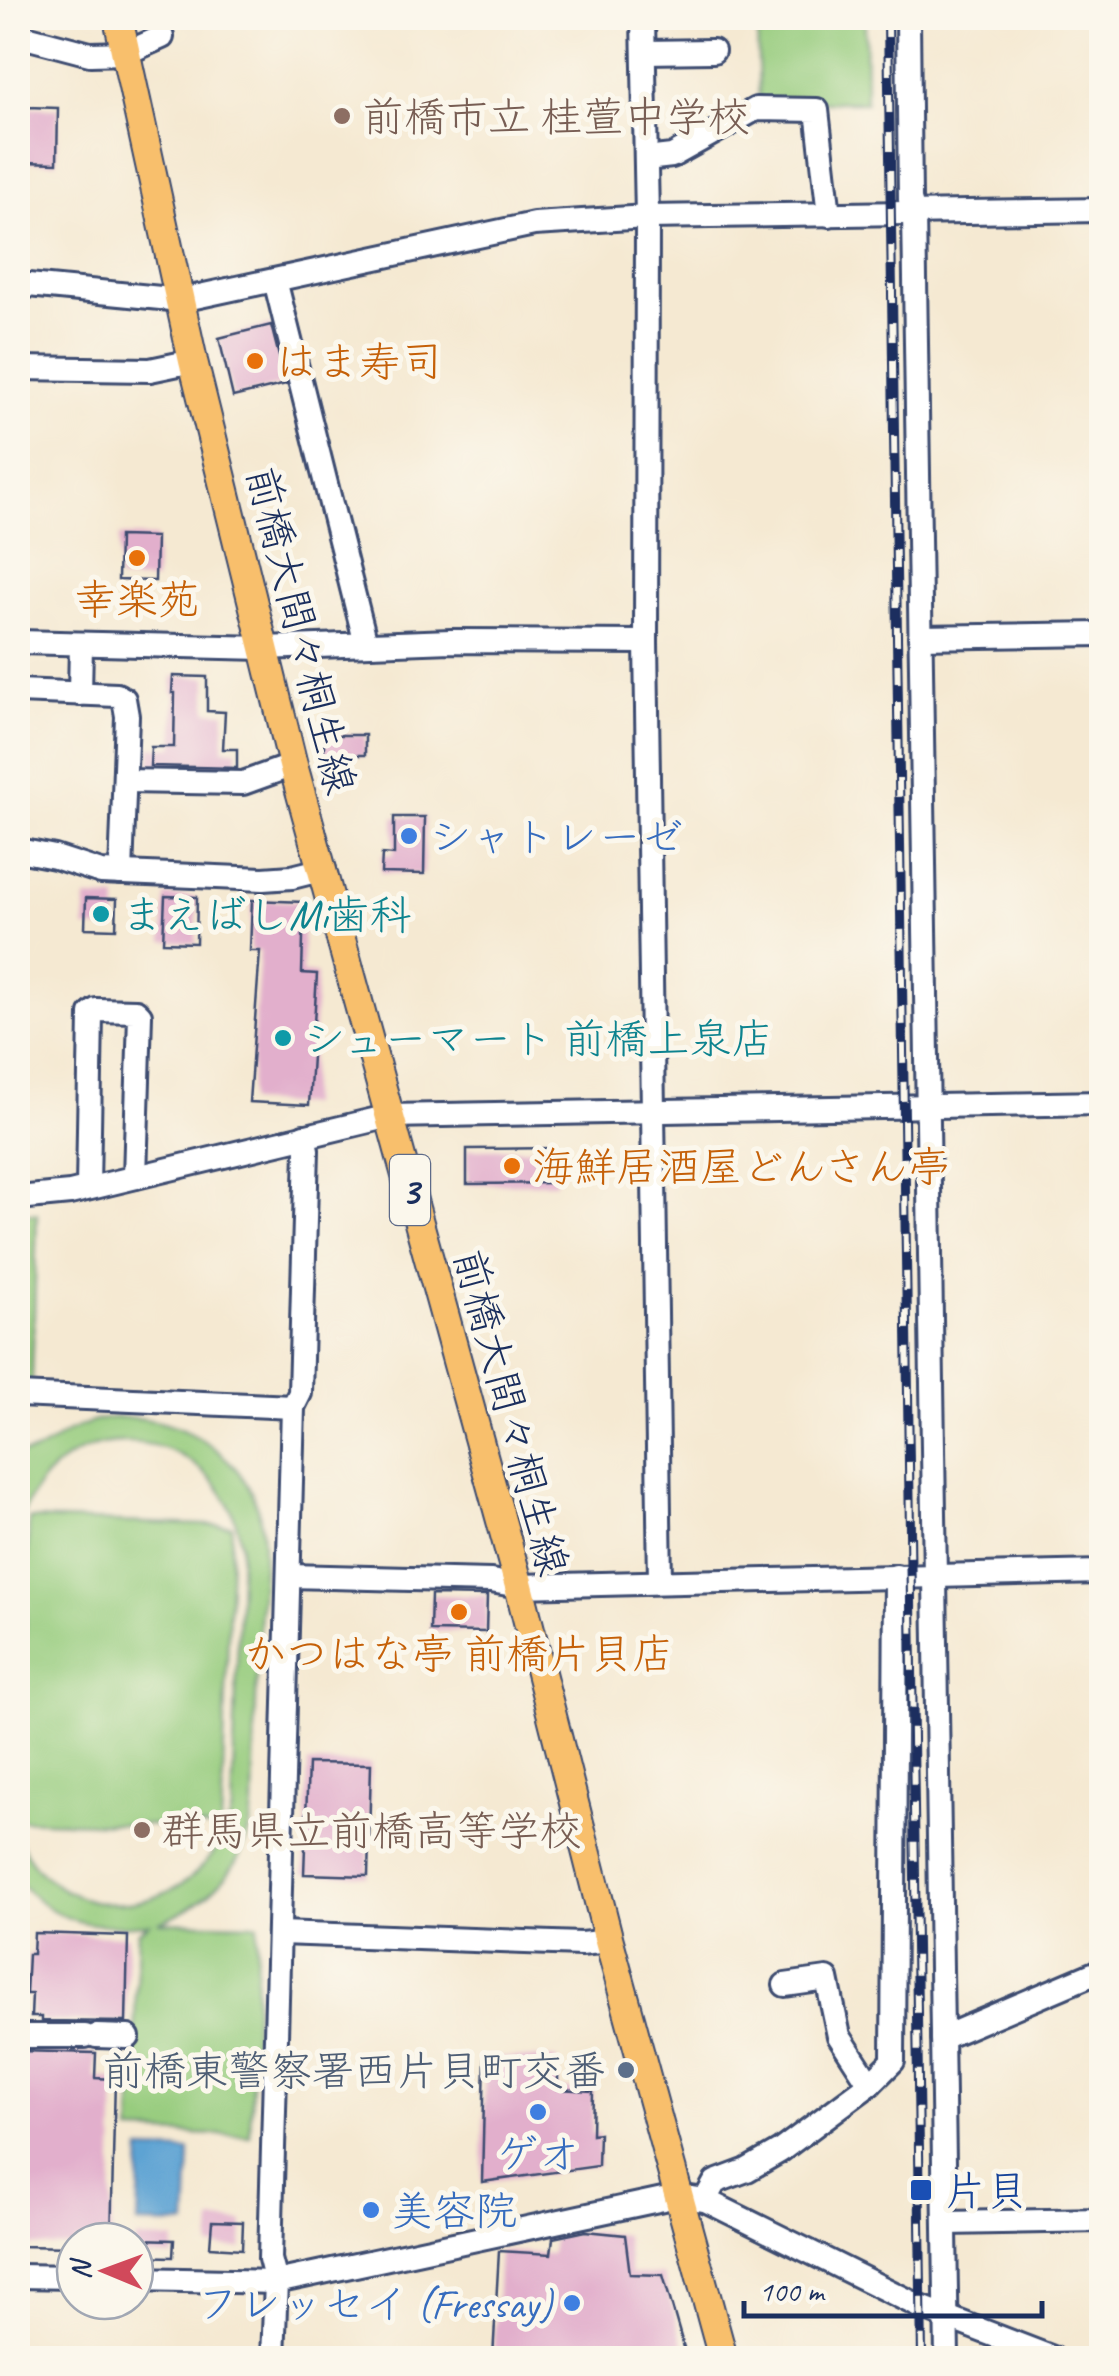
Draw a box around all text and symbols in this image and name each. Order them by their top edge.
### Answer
place label: 前橋市立 桂萱中学校 [362,91,750,144]
marker: 前橋市立 桂萱中学校 [331,105,353,127]
place label: はま寿司 [275,336,443,389]
marker: はま寿司 [244,350,266,372]
street label: 前橋大間々桐生線 [234,461,367,800]
marker: 幸楽苑 [126,547,148,569]
place label: 幸楽苑 [74,574,200,627]
place label: シャトレーゼ [429,811,683,864]
marker: シャトレーゼ [398,825,420,847]
place label: まえばしMi歯科 [121,889,412,942]
marker: まえばしMi歯科 [90,903,112,925]
place label: シューマート 前橋上泉店 [303,1013,774,1066]
marker: シューマート 前橋上泉店 [272,1027,294,1049]
place label: 海鮮居酒屋どんさん亭 [532,1141,950,1194]
road number: 3 [390,1155,430,1225]
marker: 海鮮居酒屋どんさん亭 [501,1155,523,1177]
street label: 前橋大間々桐生線 [441,1243,580,1582]
marker: かつはな亭 前橋片貝店 [448,1601,470,1623]
place label: かつはな亭 前橋片貝店 [244,1628,674,1681]
place label: 群馬県立前橋高等学校 [162,1805,582,1858]
marker: 群馬県立前橋高等学校 [131,1819,153,1841]
place label: 前橋東警察署西片貝町交番 [102,2045,606,2098]
marker: 前橋東警察署西片貝町交番 [615,2059,637,2081]
marker: ゲオ [527,2101,549,2123]
place label: ゲオ [496,2128,580,2181]
place label: 片貝 [944,2165,1028,2218]
marker: 片貝 [908,2177,934,2203]
place label: 美容院 [391,2185,517,2238]
marker: 美容院 [360,2199,382,2221]
north arrow [55,2221,155,2321]
scale bar [744,2256,1042,2318]
text: N [63,2257,98,2280]
text: 100 m [759,2272,826,2310]
place label: フレッセイ (Fressay) [197,2278,554,2331]
marker: フレッセイ (Fressay) [561,2292,583,2314]

